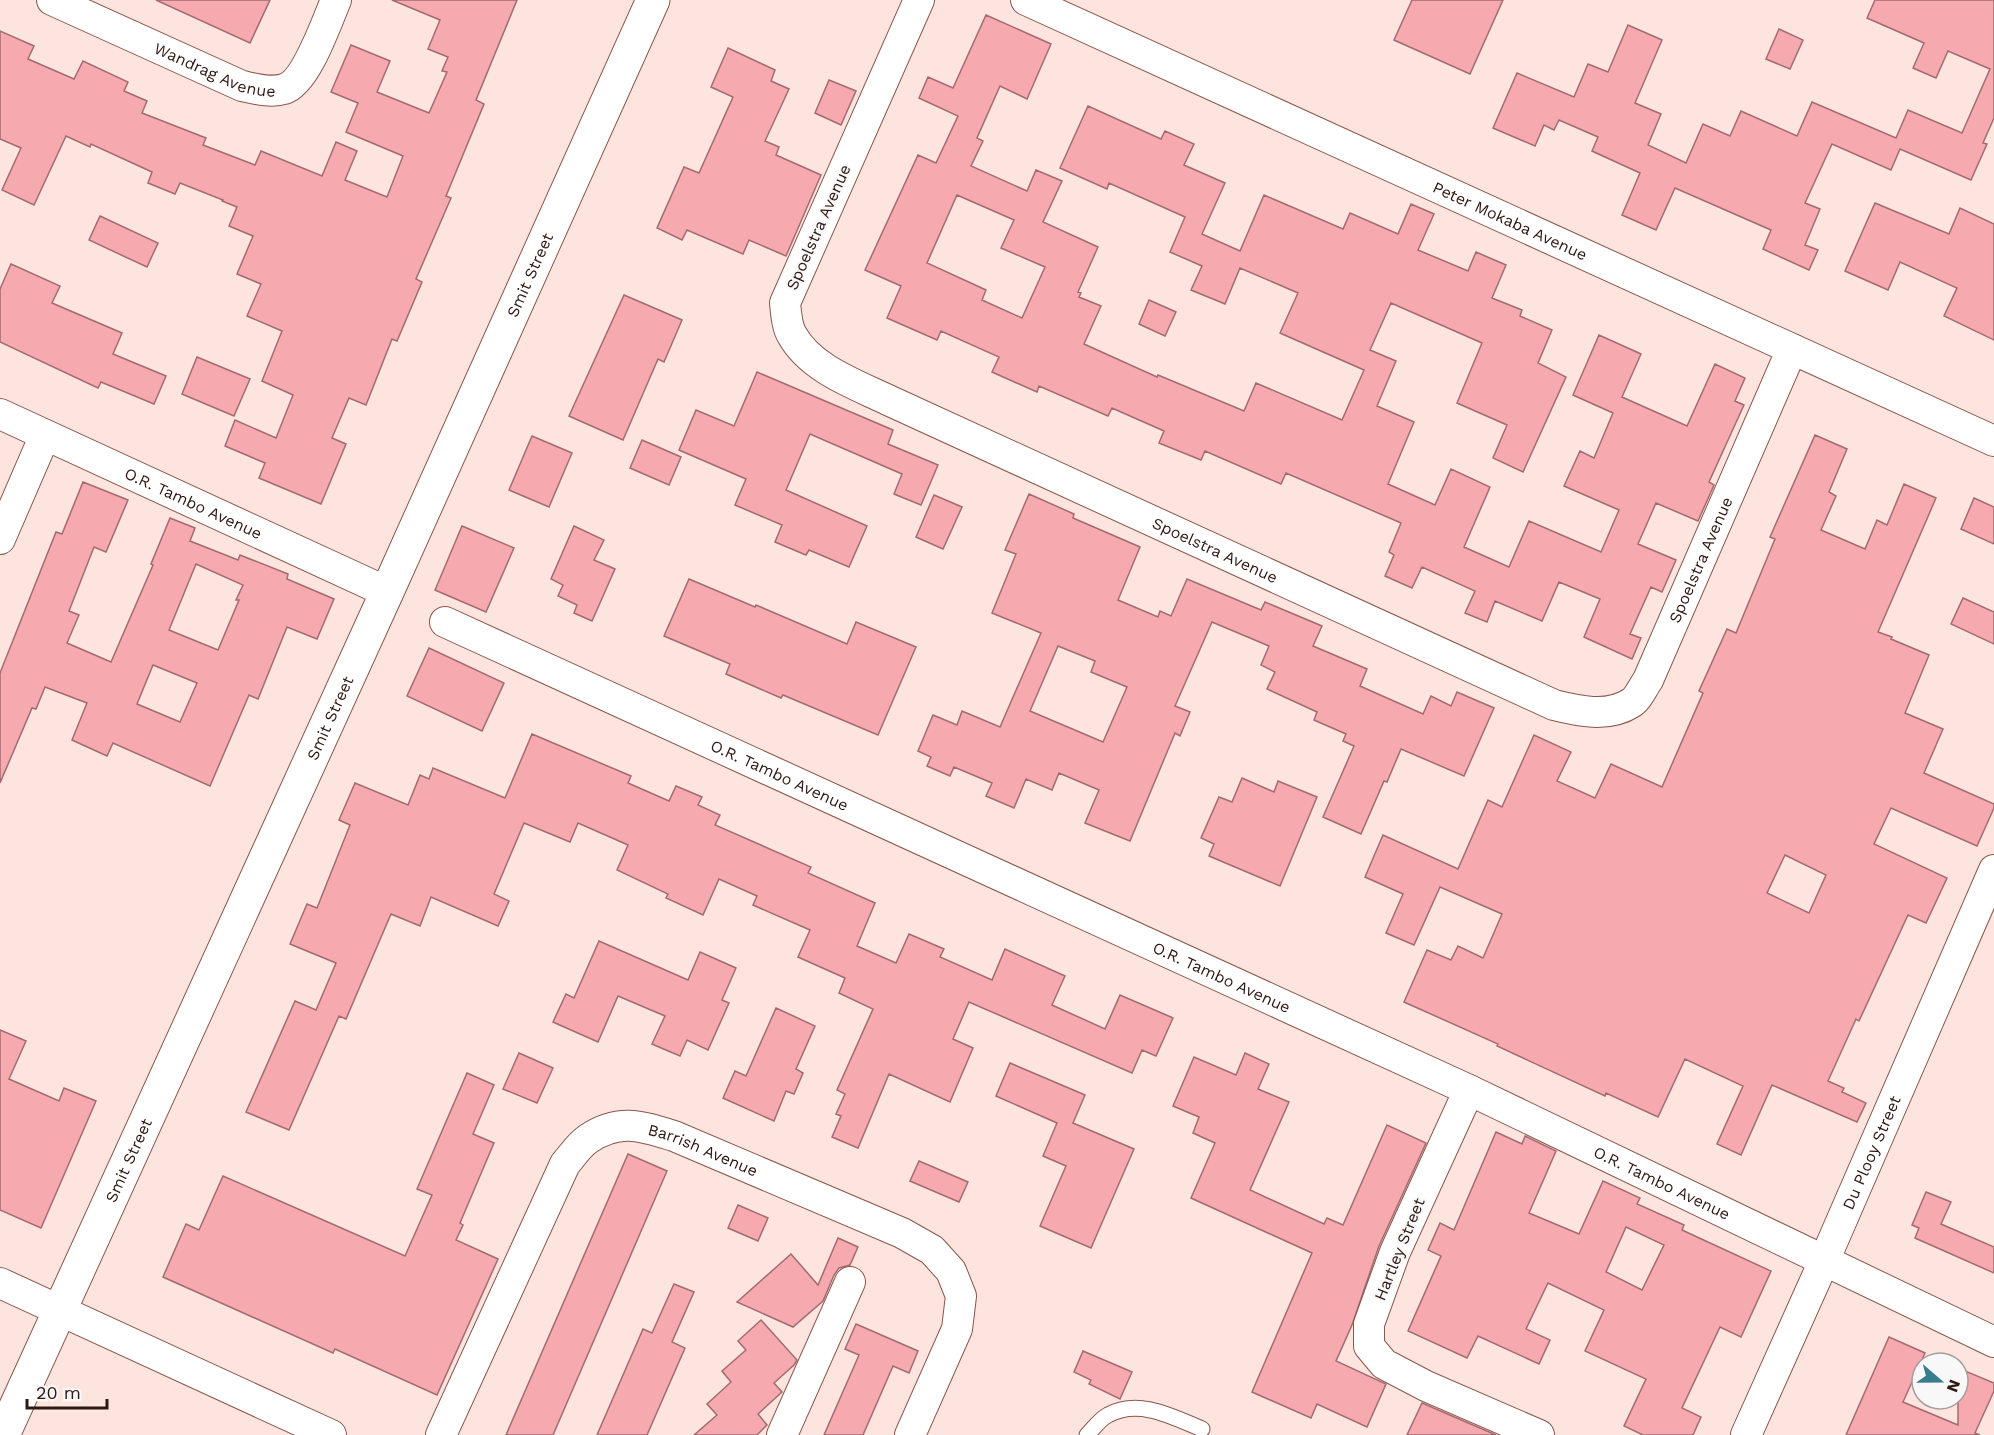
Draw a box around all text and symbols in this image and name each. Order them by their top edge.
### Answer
street label: Wandrag Avenue [151,39,276,101]
street label: Spoelstra Avenue [782,161,855,293]
street label: Peter Mokaba Avenue [1430,178,1590,264]
street label: Smit Street [503,230,557,320]
street label: O.R. Tambo Avenue [122,464,265,543]
street label: Spoelstra Avenue [1665,494,1737,626]
street label: Spoelstra Avenue [1149,513,1281,587]
street label: Smit Street [303,673,358,763]
street label: O.R. Tambo Avenue [708,736,851,815]
street label: O.R. Tambo Avenue [1150,938,1293,1017]
street label: Du Plooy Street [1839,1093,1905,1212]
street label: Smit Street [101,1115,156,1205]
street label: Barrish Avenue [646,1120,761,1181]
street label: O.R. Tambo Avenue [1590,1142,1733,1224]
street label: Hartley Street [1370,1195,1429,1303]
north arrow [1910,1351,1970,1411]
scale bar [27,1372,106,1410]
text: N [1943,1377,1965,1395]
text: 20 m [36,1382,81,1403]

